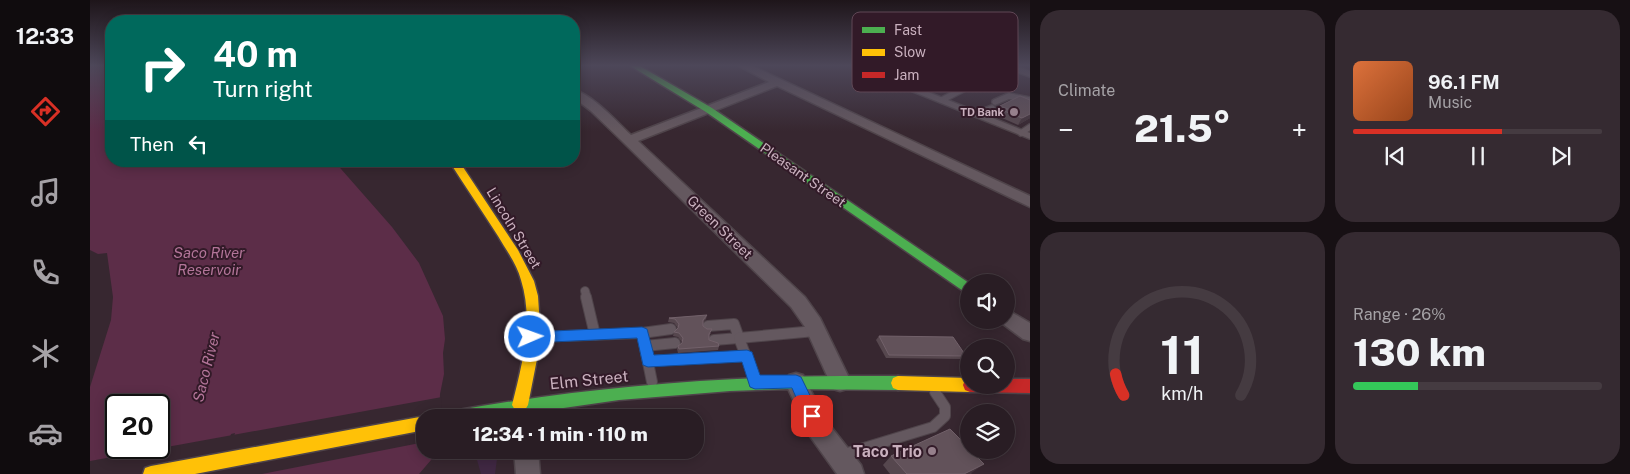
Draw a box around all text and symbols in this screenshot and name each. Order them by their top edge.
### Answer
legend [852,12,1018,92]
text: Fast [894,22,922,38]
text: 12:33 [16,23,74,49]
text: 40 m [213,34,298,75]
icon: right [130,35,195,100]
text: Slow [894,44,926,60]
text: Jam [894,67,919,83]
text: 96.1 FM [1428,71,1500,93]
text: Turn right [213,76,313,102]
text: Climate [1058,81,1115,100]
text: Music [1428,93,1472,112]
icon: directions [28,94,63,129]
place label: TD Bank [960,106,1005,118]
marker: TD Bank [1008,106,1020,118]
text: 21.5° [1134,106,1231,151]
text: − [1058,113,1074,146]
text: + [1291,113,1307,146]
icon: left [184,130,212,158]
text: Then [130,133,174,155]
street label: Pleasant Street [757,140,849,210]
icon: previous [1381,142,1409,170]
icon: pause [1464,142,1492,170]
icon: next [1547,142,1575,170]
icon: music [28,175,63,210]
street label: Lincoln Street [484,185,544,271]
street label: Green Street [684,192,756,262]
water label: Saco River Reservoir [173,244,245,278]
icon: phone [28,255,63,290]
map controls [960,274,1015,459]
button: sound [960,274,1015,329]
text: Range · 26% [1353,305,1446,324]
position arrow [503,310,555,362]
text: 11 [1160,325,1205,386]
water label: Saco River [189,330,223,404]
text: 130 km [1353,330,1486,375]
icon: climate [28,336,63,371]
button: search [960,339,1015,394]
street label: Elm Street [549,366,629,394]
text: km/h [1161,383,1204,404]
speed limit sign: 20 [105,394,170,459]
pin [791,395,833,437]
icon: arrive [798,402,826,430]
button: layers [960,404,1015,459]
icon: car [28,416,63,451]
text: 12:34 · 1 min · 110 m [472,423,648,445]
place label: Taco Trio [853,442,922,461]
marker: Taco Trio [926,445,938,457]

